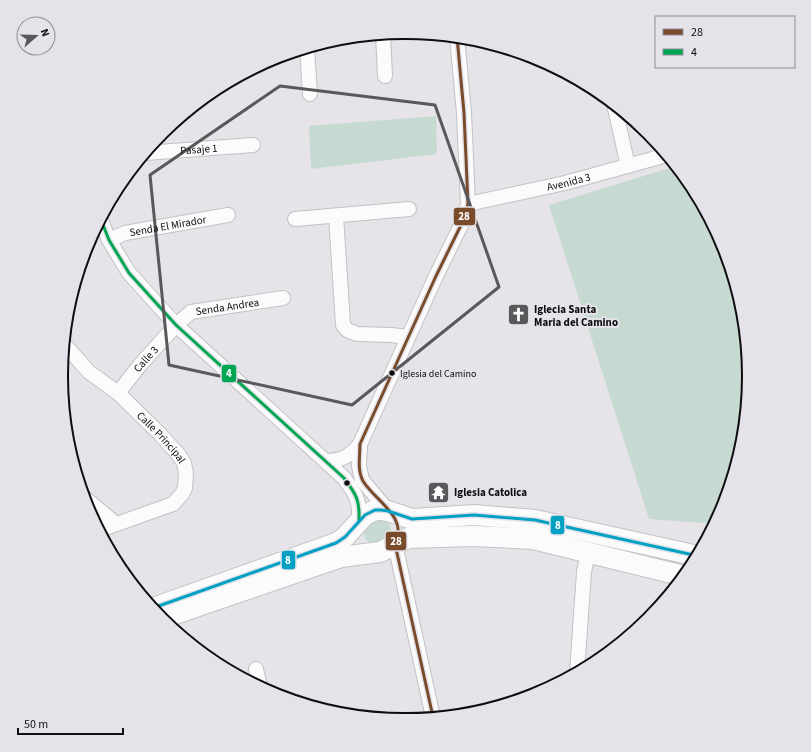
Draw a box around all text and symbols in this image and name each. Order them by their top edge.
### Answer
north arrow [16,16,56,56]
legend [655,16,795,68]
text: 28 [691,24,703,41]
text: N [37,27,53,39]
text: 4 [691,44,697,61]
street label: Pasaje 1 [180,141,218,158]
street label: Avenida 3 [545,169,592,195]
line badge: 28 [453,207,476,226]
text: 28 [458,209,470,224]
street label: Senda El Mirador [128,212,208,240]
street label: Senda Andrea [195,295,260,319]
church icon: Iglecia Santa Maria del Camino [505,302,531,328]
place label: Iglecia Santa Maria del Camino [534,302,618,330]
street label: Calle 3 [130,343,162,375]
line badge: 4 [221,364,237,383]
text: 4 [226,366,232,381]
place label: Iglesia del Camino [400,367,476,381]
marker: Iglesia del Camino [387,368,397,378]
street label: Calle Principal [133,408,189,466]
unlabelled marker [342,478,352,488]
temple icon: Iglesia Catolica [426,479,452,505]
place label: Iglesia Catolica [454,485,527,500]
line badge: 8 [550,515,565,535]
text: 8 [555,518,561,533]
line badge: 28 [385,531,407,551]
text: 28 [390,534,402,549]
line badge: 8 [281,550,296,570]
text: 8 [285,553,291,568]
scale bar [18,710,123,736]
text: 50 m [24,716,48,733]

